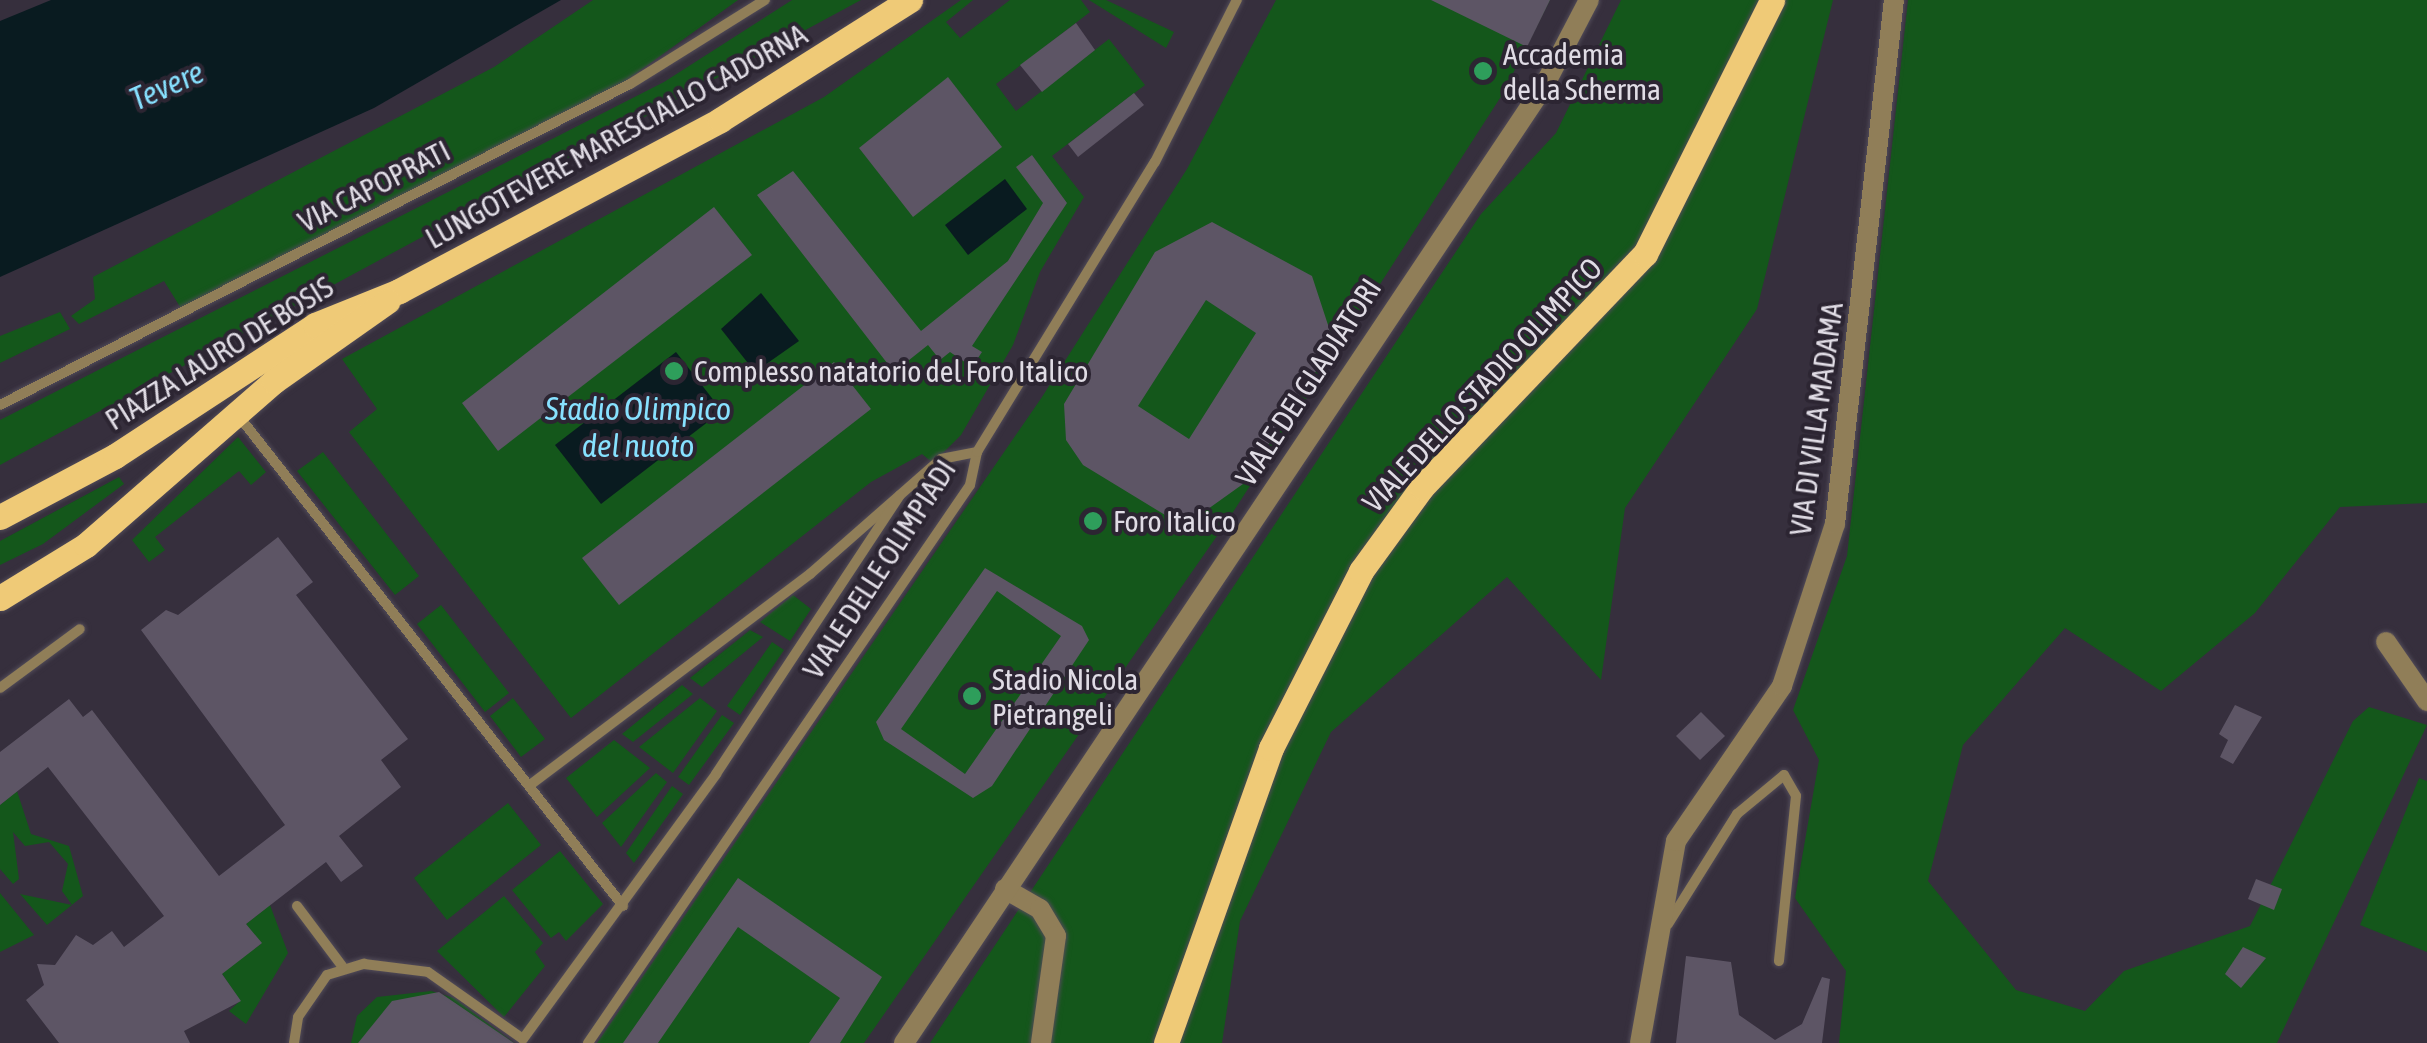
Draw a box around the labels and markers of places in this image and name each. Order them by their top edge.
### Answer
place label: Accademia della Scherma [1503,36,1661,106]
marker: Accademia della Scherma [1472,60,1494,82]
place label: Complesso natatorio del Foro Italico [694,353,1088,389]
marker: Complesso natatorio del Foro Italico [663,360,685,382]
place label: Foro Italico [1113,503,1236,539]
marker: Foro Italico [1082,510,1104,532]
place label: Stadio Nicola Pietrangeli [992,661,1138,732]
marker: Stadio Nicola Pietrangeli [961,685,983,707]

